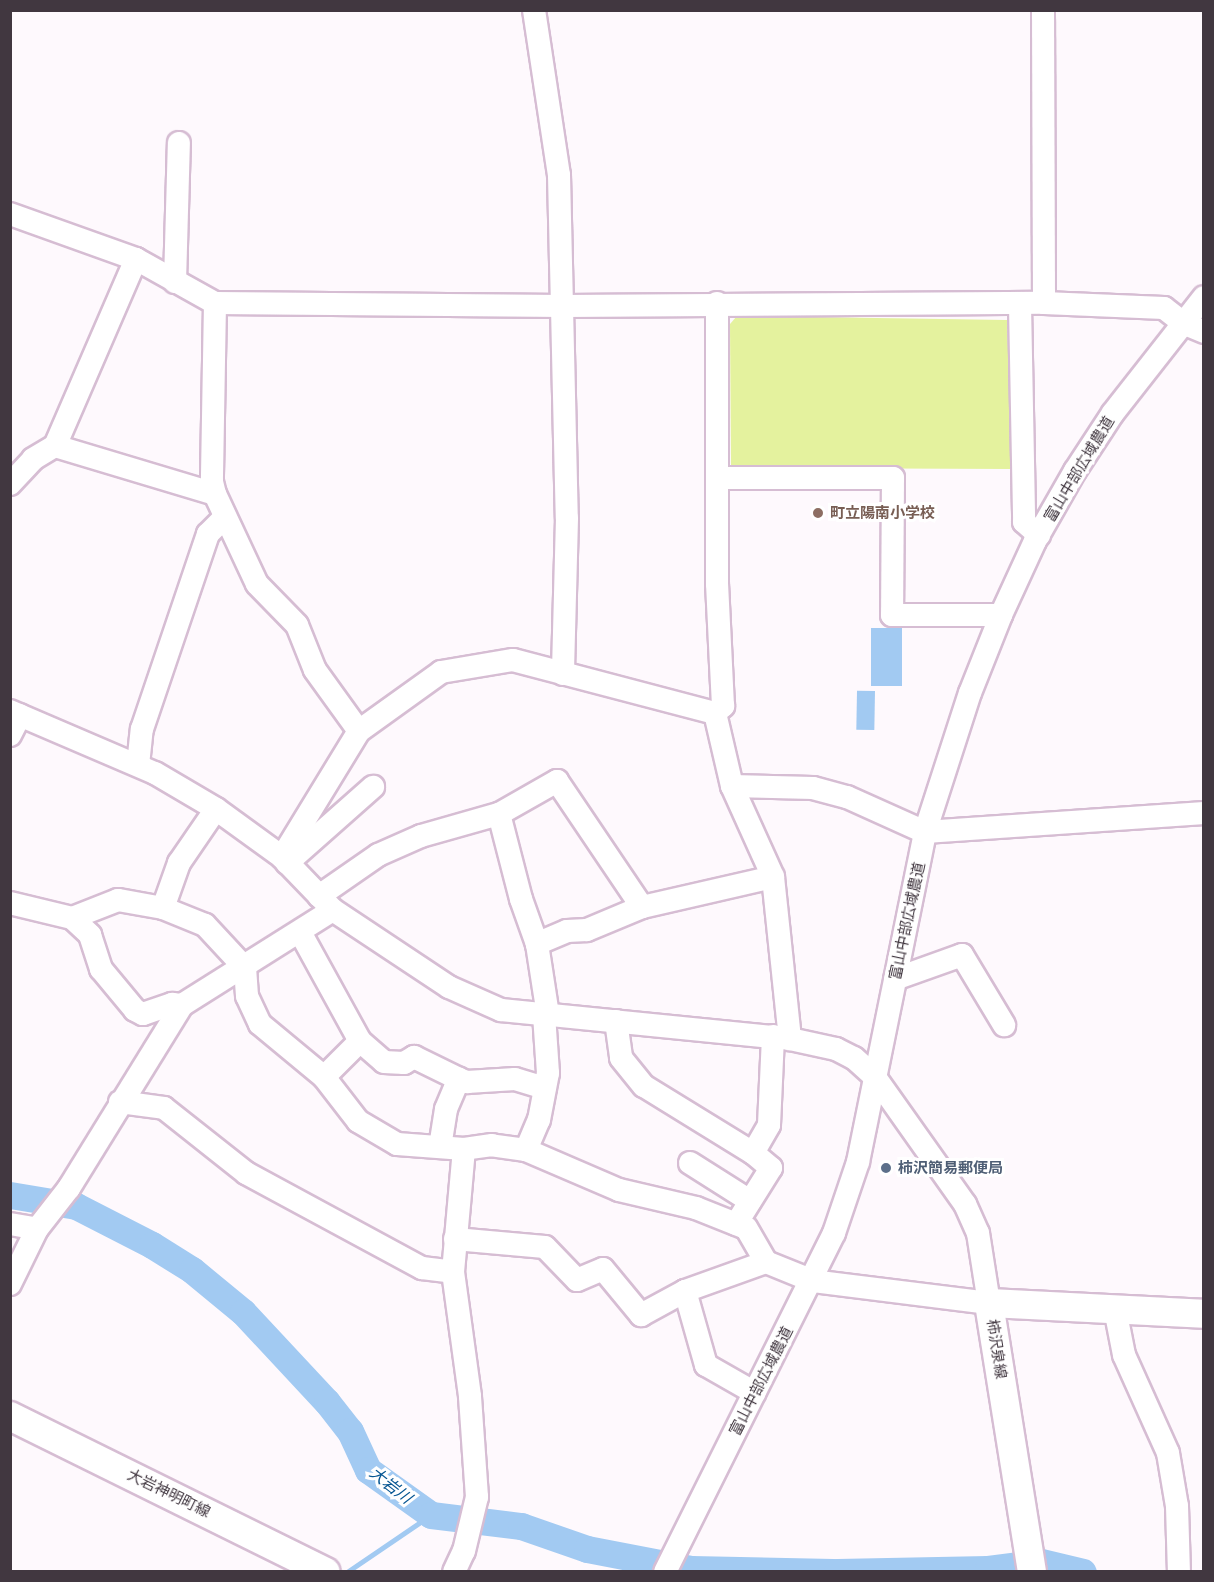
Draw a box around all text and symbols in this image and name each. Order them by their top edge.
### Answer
street label: 富山中部広域農道 [1040,413,1118,525]
place label: 町立陽南小学校 [830,504,935,522]
marker: 町立陽南小学校 [811,506,825,520]
street label: 富山中部広域農道 [886,860,928,982]
place label: 柿沢簡易郵便局 [898,1159,1003,1177]
marker: 柿沢簡易郵便局 [879,1161,893,1175]
street label: 柿沢泉線 [983,1318,1011,1380]
street label: 富山中部広域農道 [726,1323,796,1439]
water label: 大岩川 [366,1463,416,1507]
street label: 大岩神明町線 [125,1465,213,1521]

